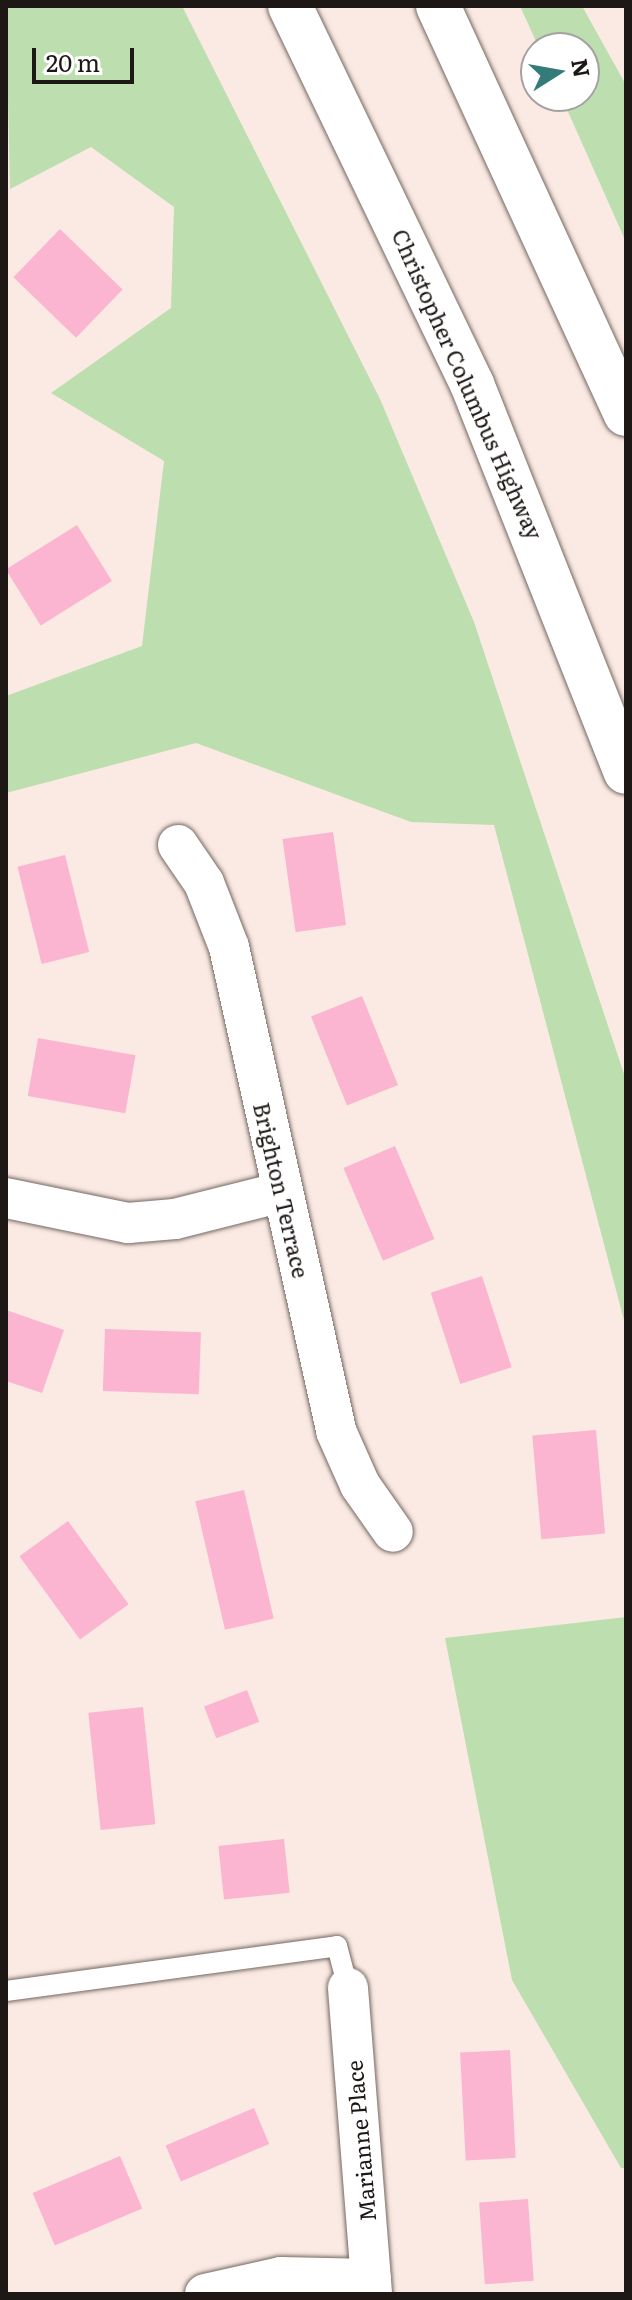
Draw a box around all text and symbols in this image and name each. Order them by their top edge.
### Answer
scale bar [36,32,138,82]
north arrow [520,32,600,112]
text: 20 m [46,44,100,79]
text: N [564,55,600,80]
street label: Christopher Columbus Highway [387,225,549,543]
street label: Brighton Terrace [249,1100,315,1280]
street label: Marianne Place [340,2059,380,2223]

